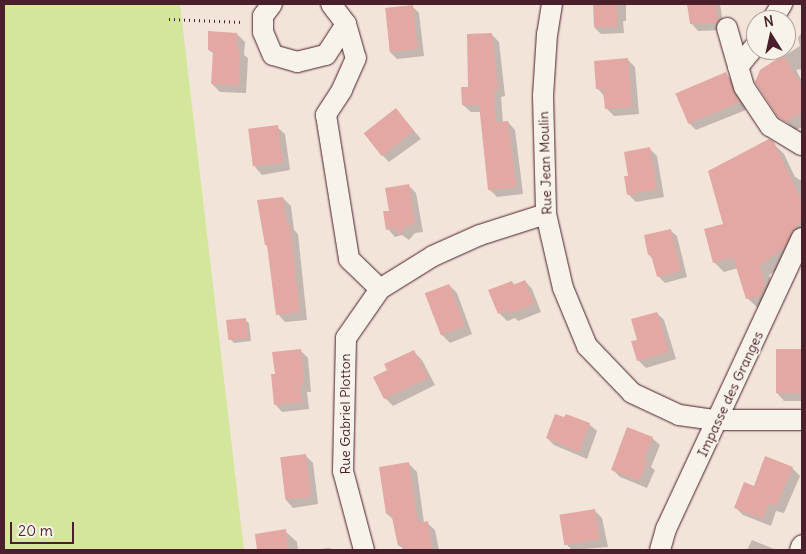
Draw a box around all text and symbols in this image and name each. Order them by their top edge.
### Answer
north arrow [746,10,796,60]
text: N [762,12,775,31]
street label: Rue Jean Moulin [535,111,555,215]
street label: Impasse des Granges [693,328,767,460]
street label: Rue Gabriel Plotton [337,353,353,475]
scale bar [12,512,76,544]
text: 20 m [18,521,53,540]

